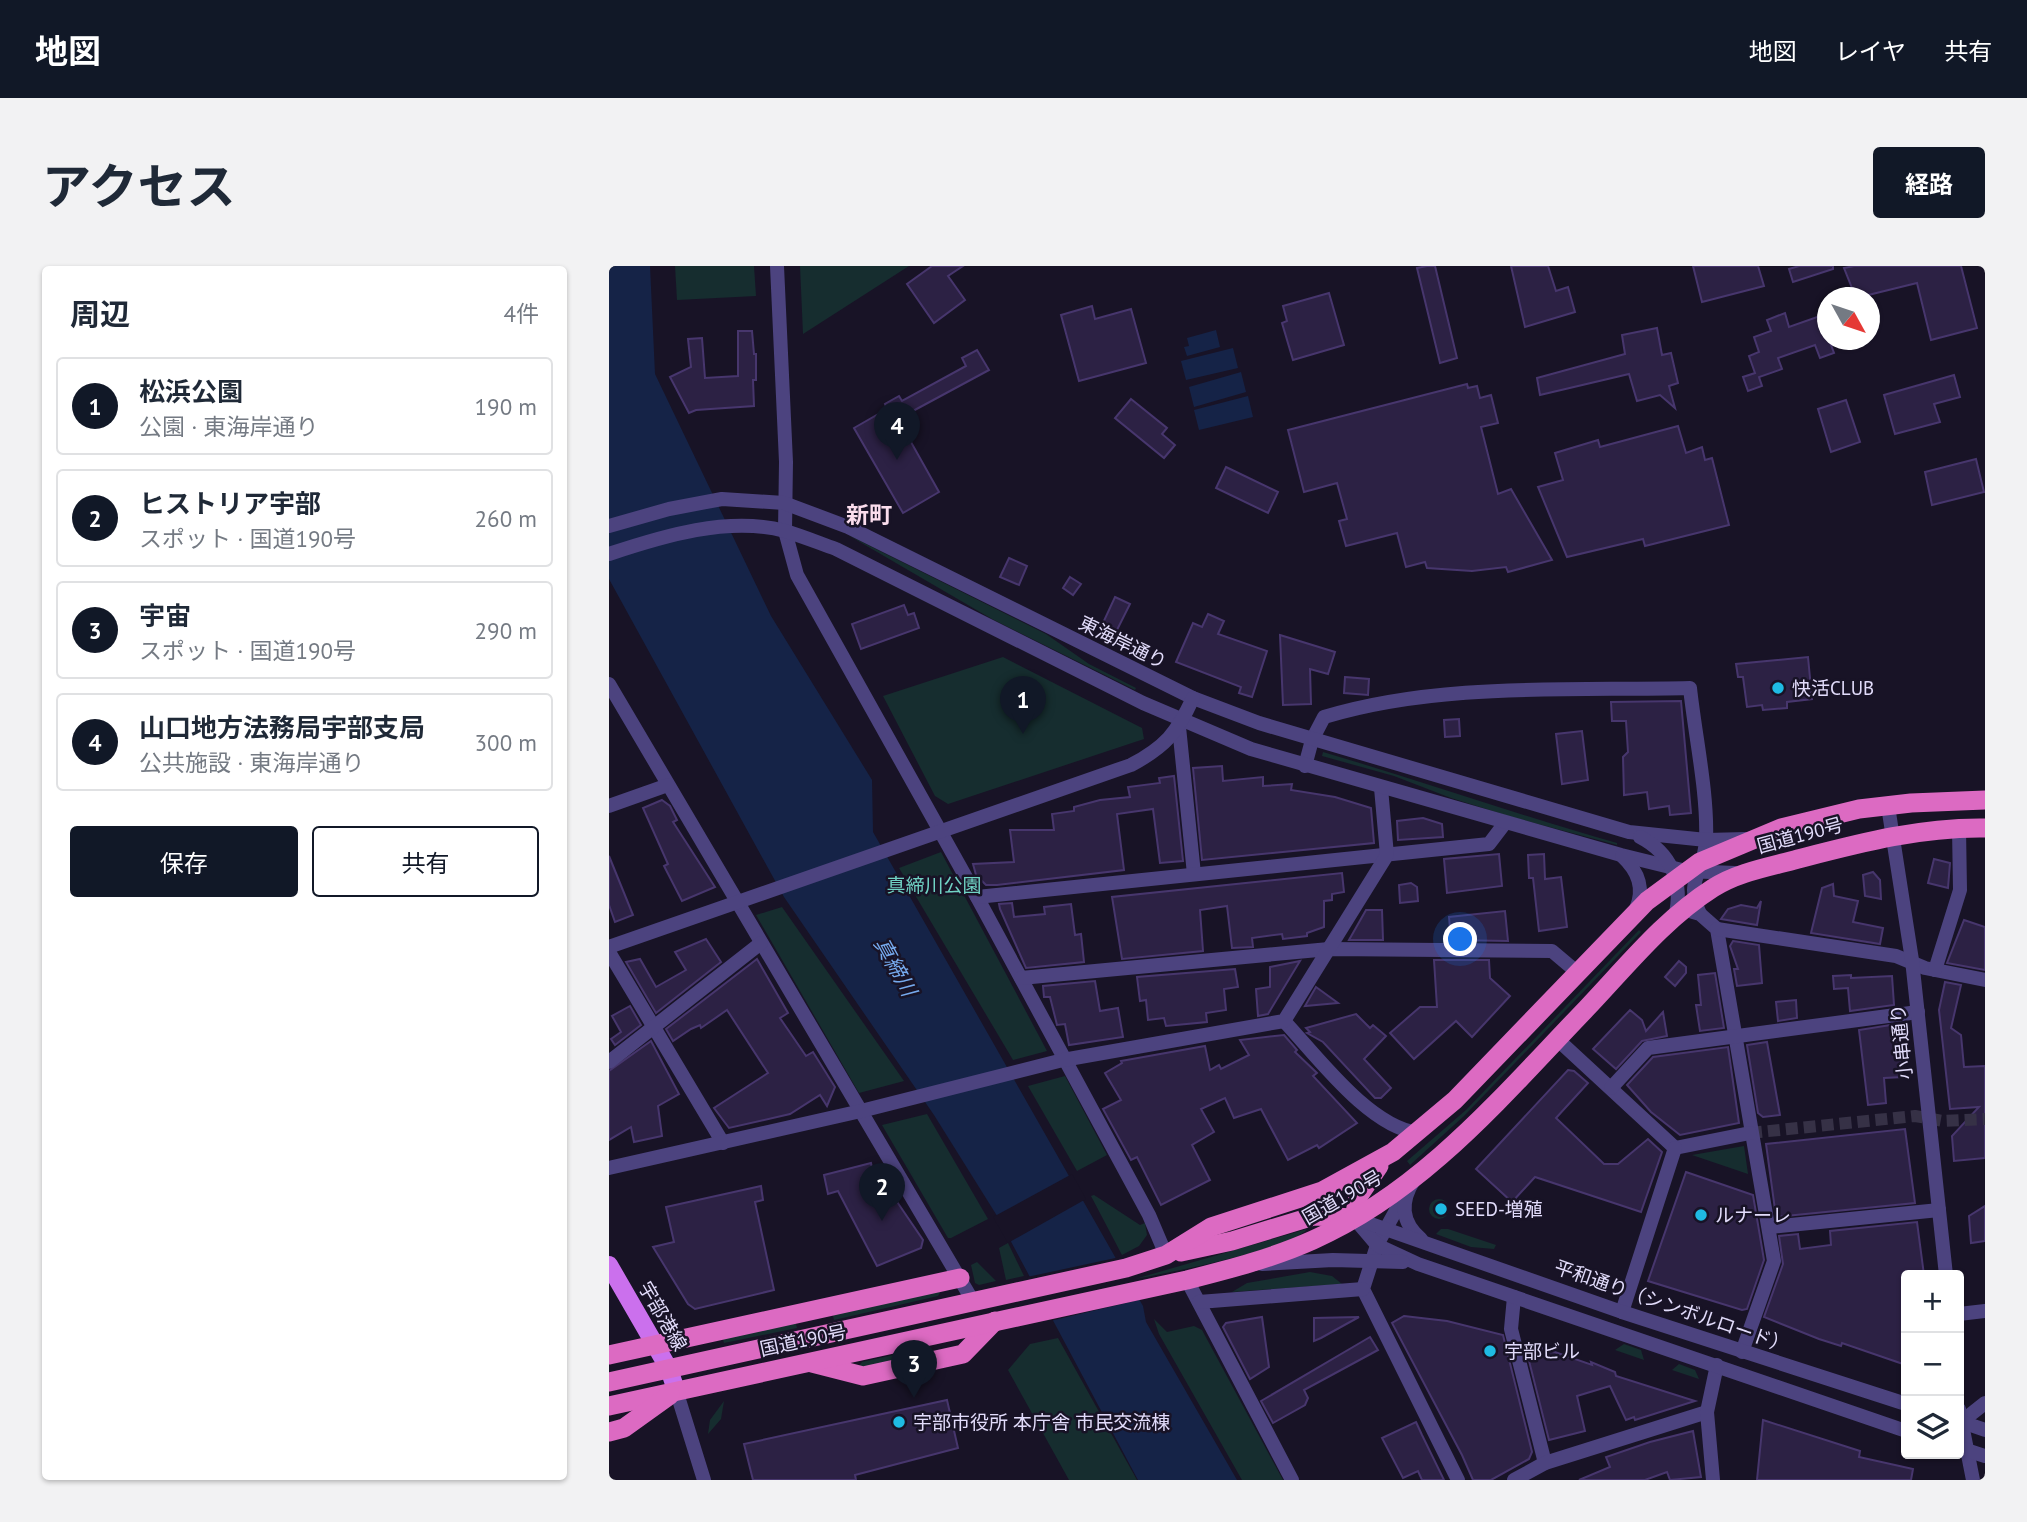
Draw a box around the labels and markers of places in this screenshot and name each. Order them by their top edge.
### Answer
pin: 4 [874,402,920,460]
pin: 1 [1000,676,1046,734]
place label: 快活CLUB [1792,676,1874,700]
marker: 快活CLUB [1770,680,1786,696]
pin: 2 [859,1163,905,1221]
place label: SEED-増殖 [1455,1197,1543,1221]
marker: SEED-増殖 [1433,1201,1449,1217]
place label: ルナーレ [1715,1203,1791,1227]
marker: ルナーレ [1693,1207,1709,1223]
place label: 宇部ビル [1504,1339,1580,1363]
pin: 3 [891,1340,937,1398]
marker: 宇部ビル [1482,1343,1498,1359]
place label: 宇部市役所 本庁舎 市民交流棟 [913,1410,1170,1434]
marker: 宇部市役所 本庁舎 市民交流棟 [891,1414,907,1430]

